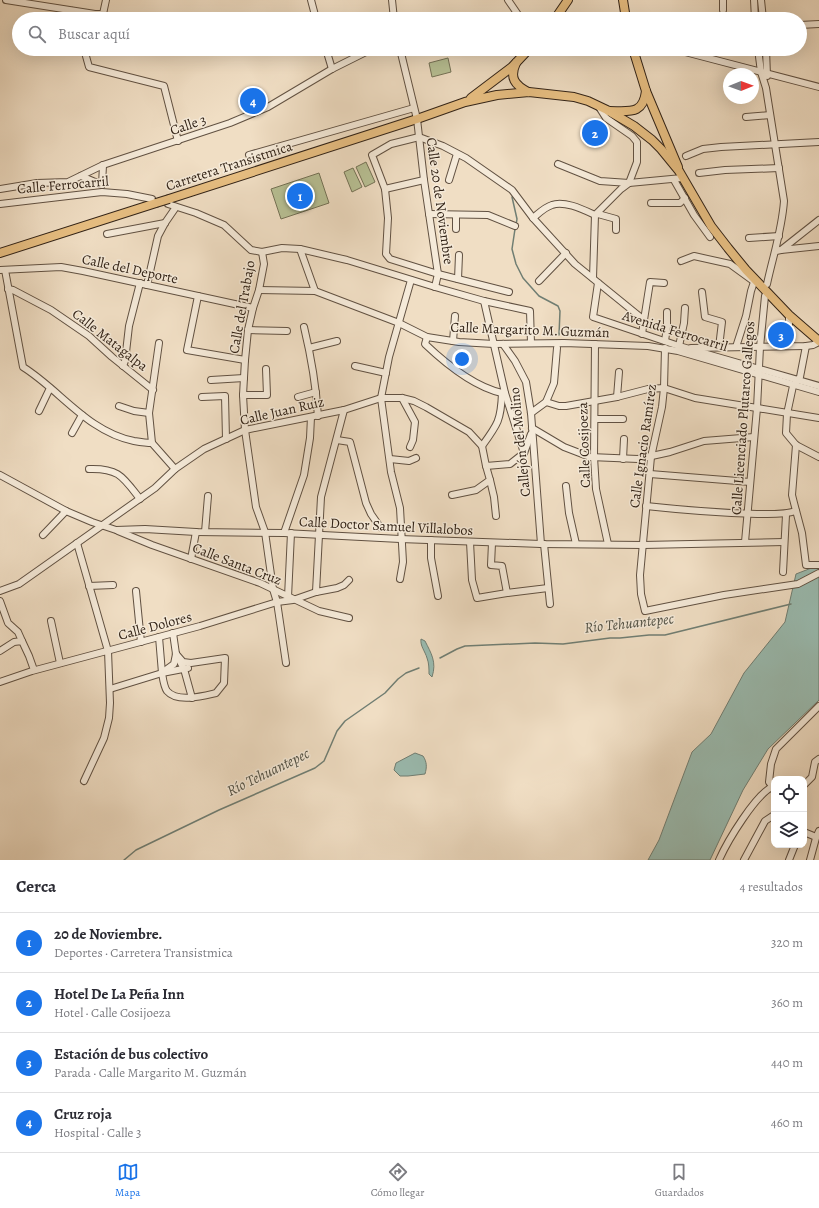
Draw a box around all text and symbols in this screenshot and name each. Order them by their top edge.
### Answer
search box [12,12,807,56]
icon: search [26,23,48,45]
text: Buscar aquí [58,24,130,44]
north arrow [723,68,759,104]
pin: 4 [240,86,266,116]
street label: Calle 3 [167,110,209,140]
pin: 2 [582,118,608,148]
street label: Carretera Transistmica [163,136,295,195]
street label: Calle 20 de Noviembre [422,136,458,266]
street label: Calle Ferrocarril [16,171,110,198]
pin: 1 [287,181,313,211]
street label: Calle del Deporte [80,250,180,288]
street label: Calle del Trabajo [224,259,260,355]
street label: Calle Matagalpa [68,304,152,376]
street label: Avenida Ferrocarril [619,306,731,356]
street label: Calle Margarito M. Guzmán [450,318,610,342]
street label: Calle Licenciado Plutarco Gallegos [727,320,759,516]
pin: 3 [768,320,794,350]
your location [452,349,472,369]
street label: Calle Ignacio Ramírez [625,383,661,509]
street label: Callejón del Molino [505,386,535,498]
street label: Calle Juan Ruiz [238,392,326,430]
street label: Calle Cosijoeza [573,401,595,488]
street label: Calle Doctor Samuel Villalobos [298,512,474,540]
street label: Calle Santa Cruz [190,538,284,590]
street label: Calle Dolores [116,607,194,645]
water label: Río Tehuantepec [583,608,675,638]
water label: Río Tehuantepec [223,743,313,801]
map controls [771,776,807,848]
button: locate [771,776,807,812]
button: layers [771,812,807,848]
text: Cerca [16,875,56,898]
text: 4 resultados [739,878,803,895]
text: 20 de Noviembre. [54,924,162,944]
text: 1 [27,934,31,951]
text: 320 m [771,934,803,951]
text: Deportes · Carretera Transistmica [54,944,233,961]
text: Hotel De La Peña Inn [54,984,184,1004]
text: 2 [26,994,32,1011]
text: 360 m [771,994,803,1011]
text: Hotel · Calle Cosijoeza [54,1004,171,1021]
text: Estación de bus colectivo [54,1044,208,1064]
text: 3 [26,1054,32,1071]
text: 440 m [771,1054,803,1071]
text: Parada · Calle Margarito M. Guzmán [54,1064,247,1081]
text: Cruz roja [54,1104,112,1124]
text: 4 [26,1114,32,1131]
text: 460 m [771,1114,803,1131]
text: Hospital · Calle 3 [54,1124,141,1141]
tab: Mapa [115,1161,140,1200]
tab: Cómo llegar [371,1161,424,1200]
tab: Guardados [655,1161,704,1200]

